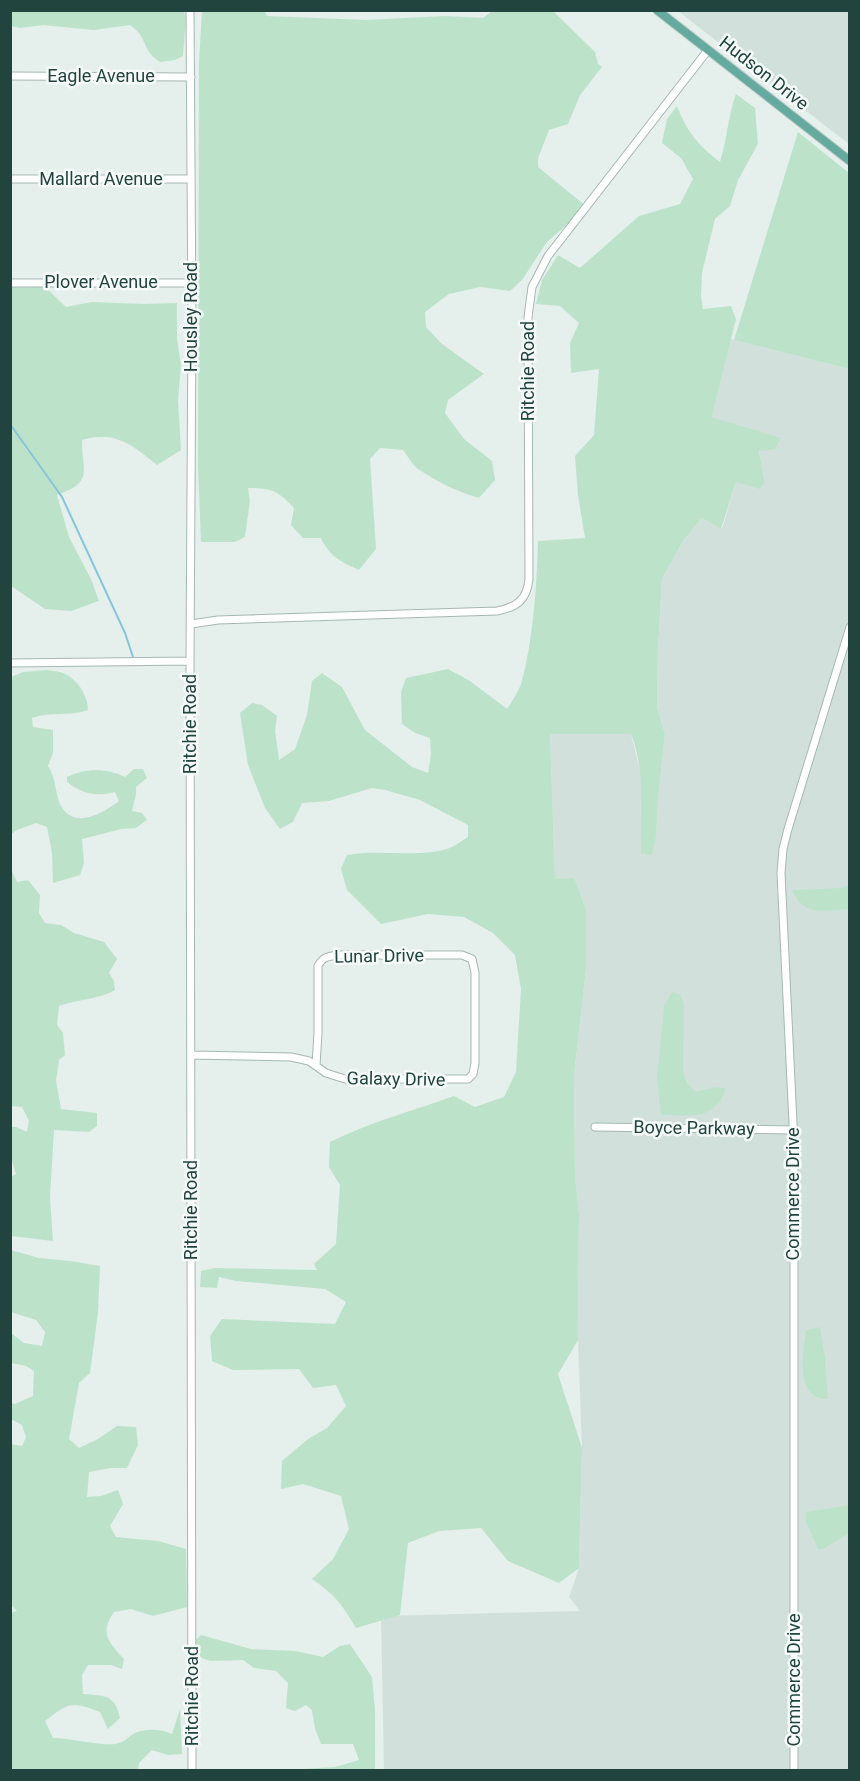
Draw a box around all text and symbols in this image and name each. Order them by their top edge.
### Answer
street label: Hudson Drive [716,31,813,114]
street label: Eagle Avenue [47,65,155,86]
street label: Mallard Avenue [39,168,163,189]
street label: Housley Road [180,262,201,372]
street label: Plover Avenue [44,271,158,292]
street label: Ritchie Road [517,321,538,421]
street label: Ritchie Road [179,674,200,774]
street label: Lunar Drive [334,944,424,967]
street label: Galaxy Drive [347,1067,445,1090]
street label: Boyce Parkway [633,1116,755,1139]
street label: Commerce Drive [782,1128,803,1260]
street label: Ritchie Road [180,1160,201,1260]
street label: Commerce Drive [783,1614,804,1746]
street label: Ritchie Road [181,1646,202,1746]

